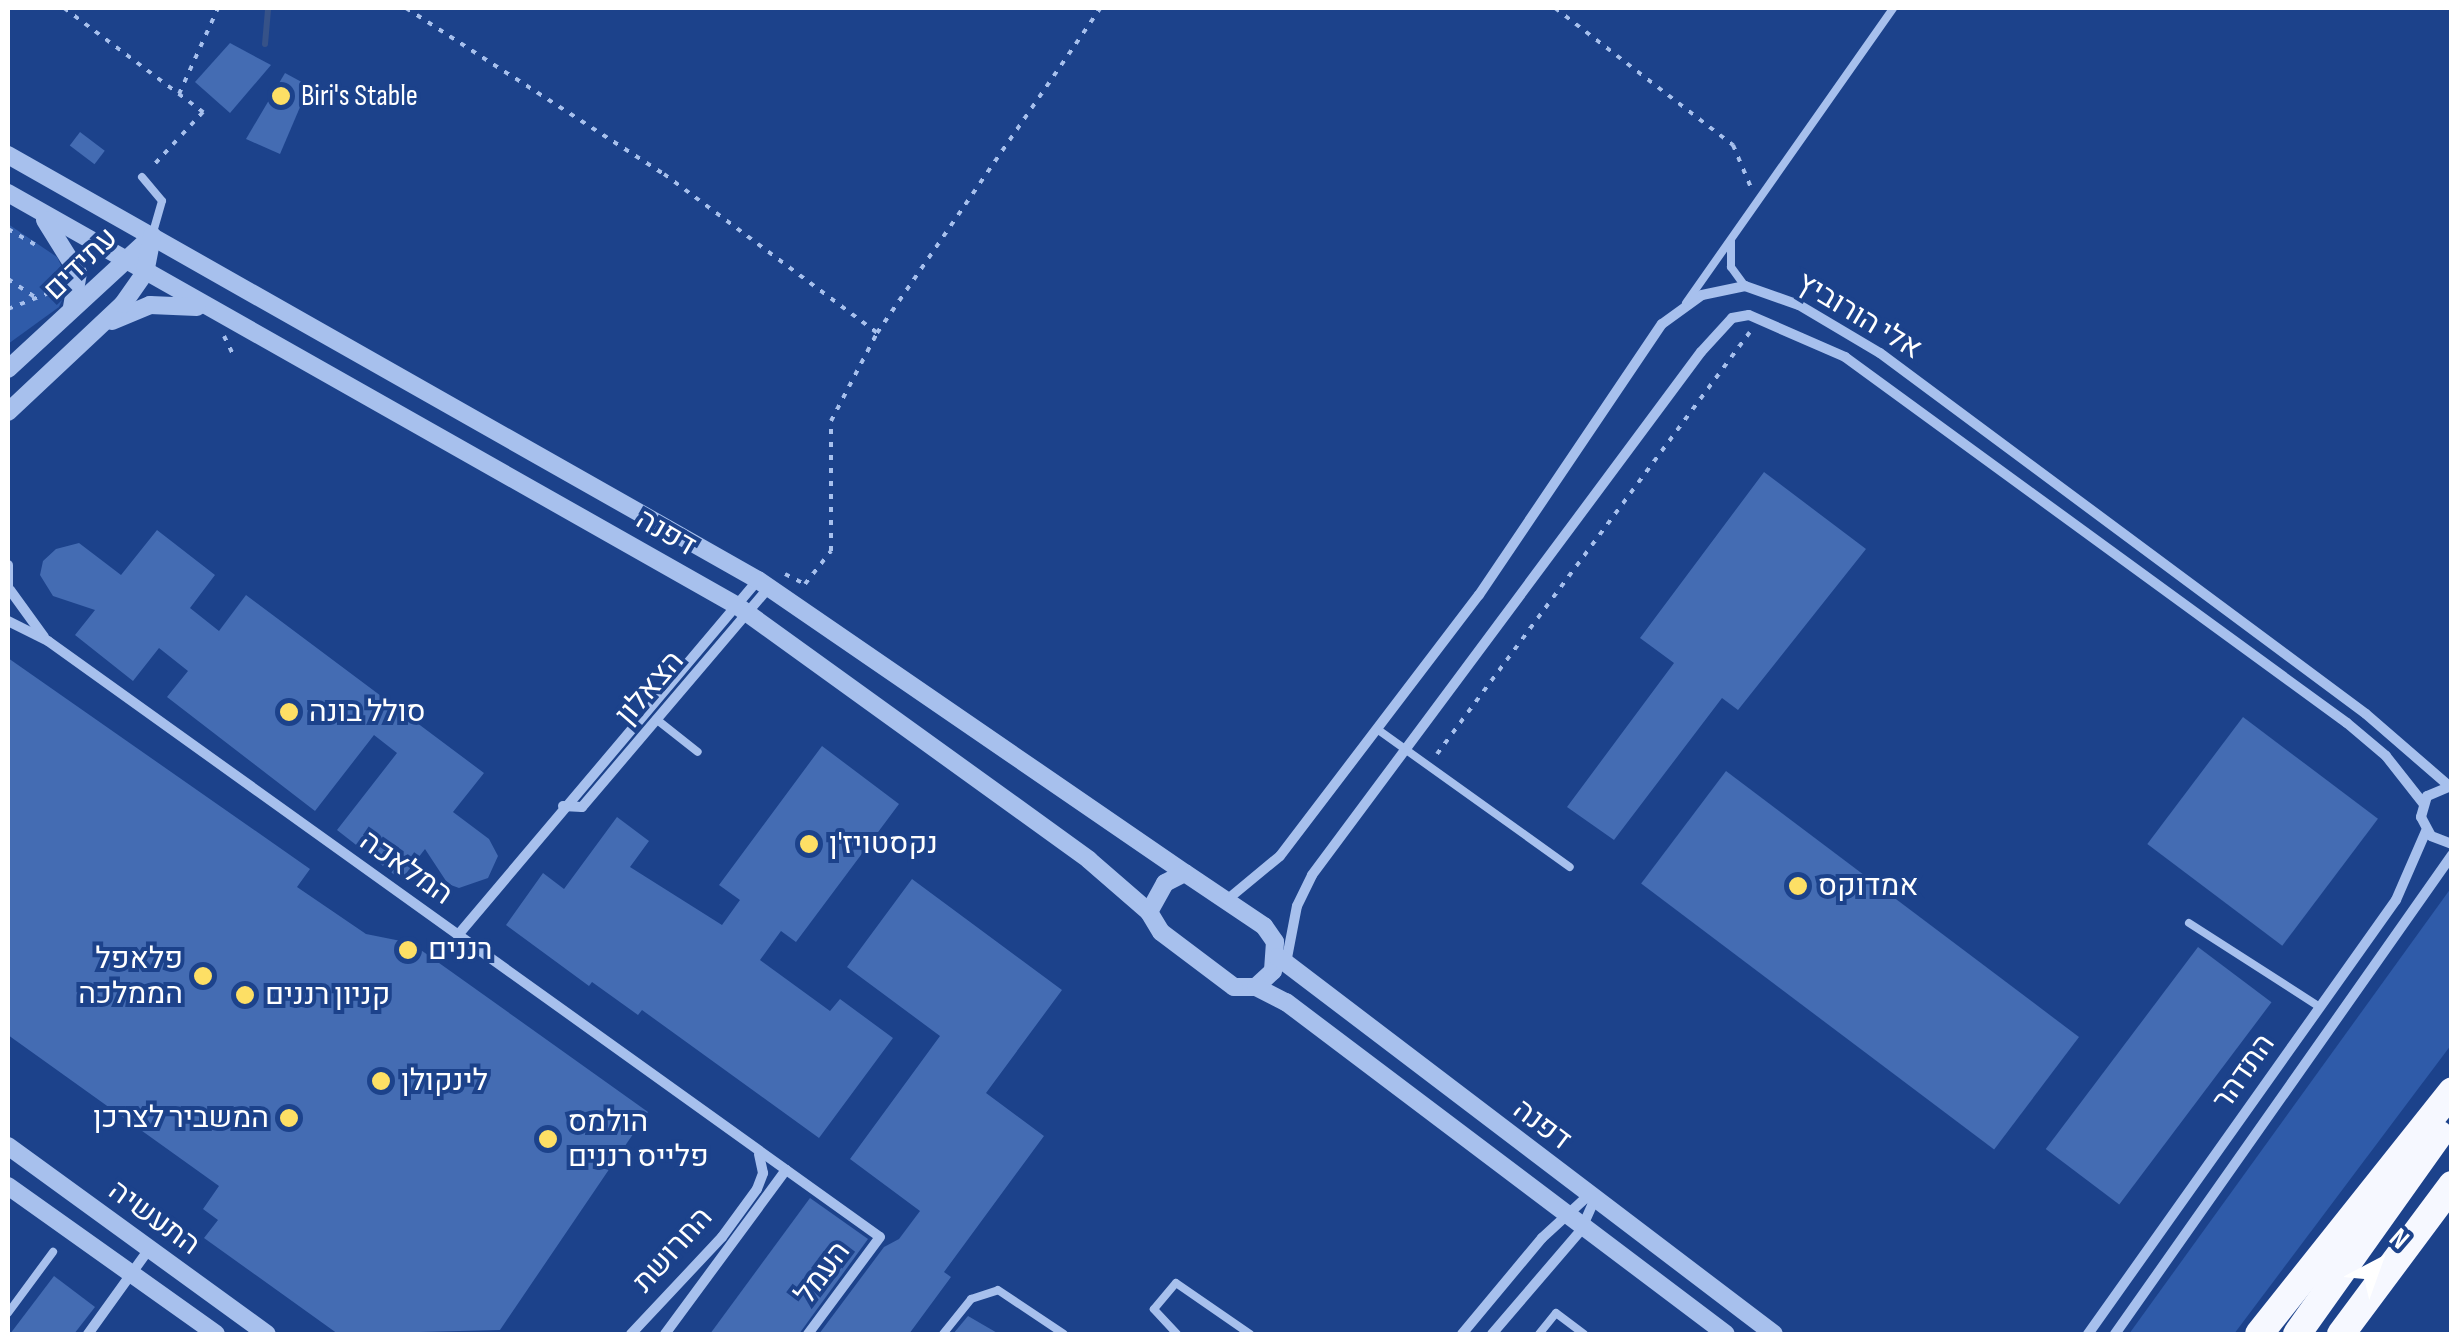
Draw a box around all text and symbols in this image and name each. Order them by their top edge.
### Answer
place label: Biri's Stable [301,78,418,114]
marker: Biri's Stable [270,85,292,107]
street label: עתידים [37,220,125,308]
street label: אלי הורוביץ [1790,265,1928,367]
street label: דפנה [630,502,702,564]
street label: הצאלון [608,644,692,732]
place label: סולל בונה [309,694,426,730]
marker: סולל בונה [278,701,300,723]
street label: המלאכה [353,823,459,913]
place label: נקסטויז'ן [829,826,938,862]
marker: נקסטויז'ן [798,833,820,855]
place label: אמדוקס [1818,868,1919,904]
marker: אמדוקס [1787,875,1809,897]
place label: רננים [428,932,493,968]
marker: רננים [397,939,419,961]
place label: פלאפל הממלכה [78,941,183,1012]
marker: פלאפל הממלכה [192,965,214,987]
place label: קניון רננים [265,977,390,1013]
marker: קניון רננים [234,984,256,1006]
street label: התדהר [2205,1027,2283,1117]
place label: לינקולן [401,1063,488,1099]
marker: לינקולן [370,1070,392,1092]
street label: דפנה [1506,1092,1578,1158]
place label: המשביר לצרכן [93,1100,269,1136]
place label: הולמס פלייס רננים [568,1104,709,1174]
marker: המשביר לצרכן [278,1107,300,1129]
marker: הולמס פלייס רננים [537,1128,559,1150]
street label: התעשיה [101,1173,207,1263]
street label: החרושת [626,1200,720,1300]
north arrow [2329,1212,2429,1312]
text: N [2383,1222,2415,1256]
street label: העמל [788,1234,858,1312]

